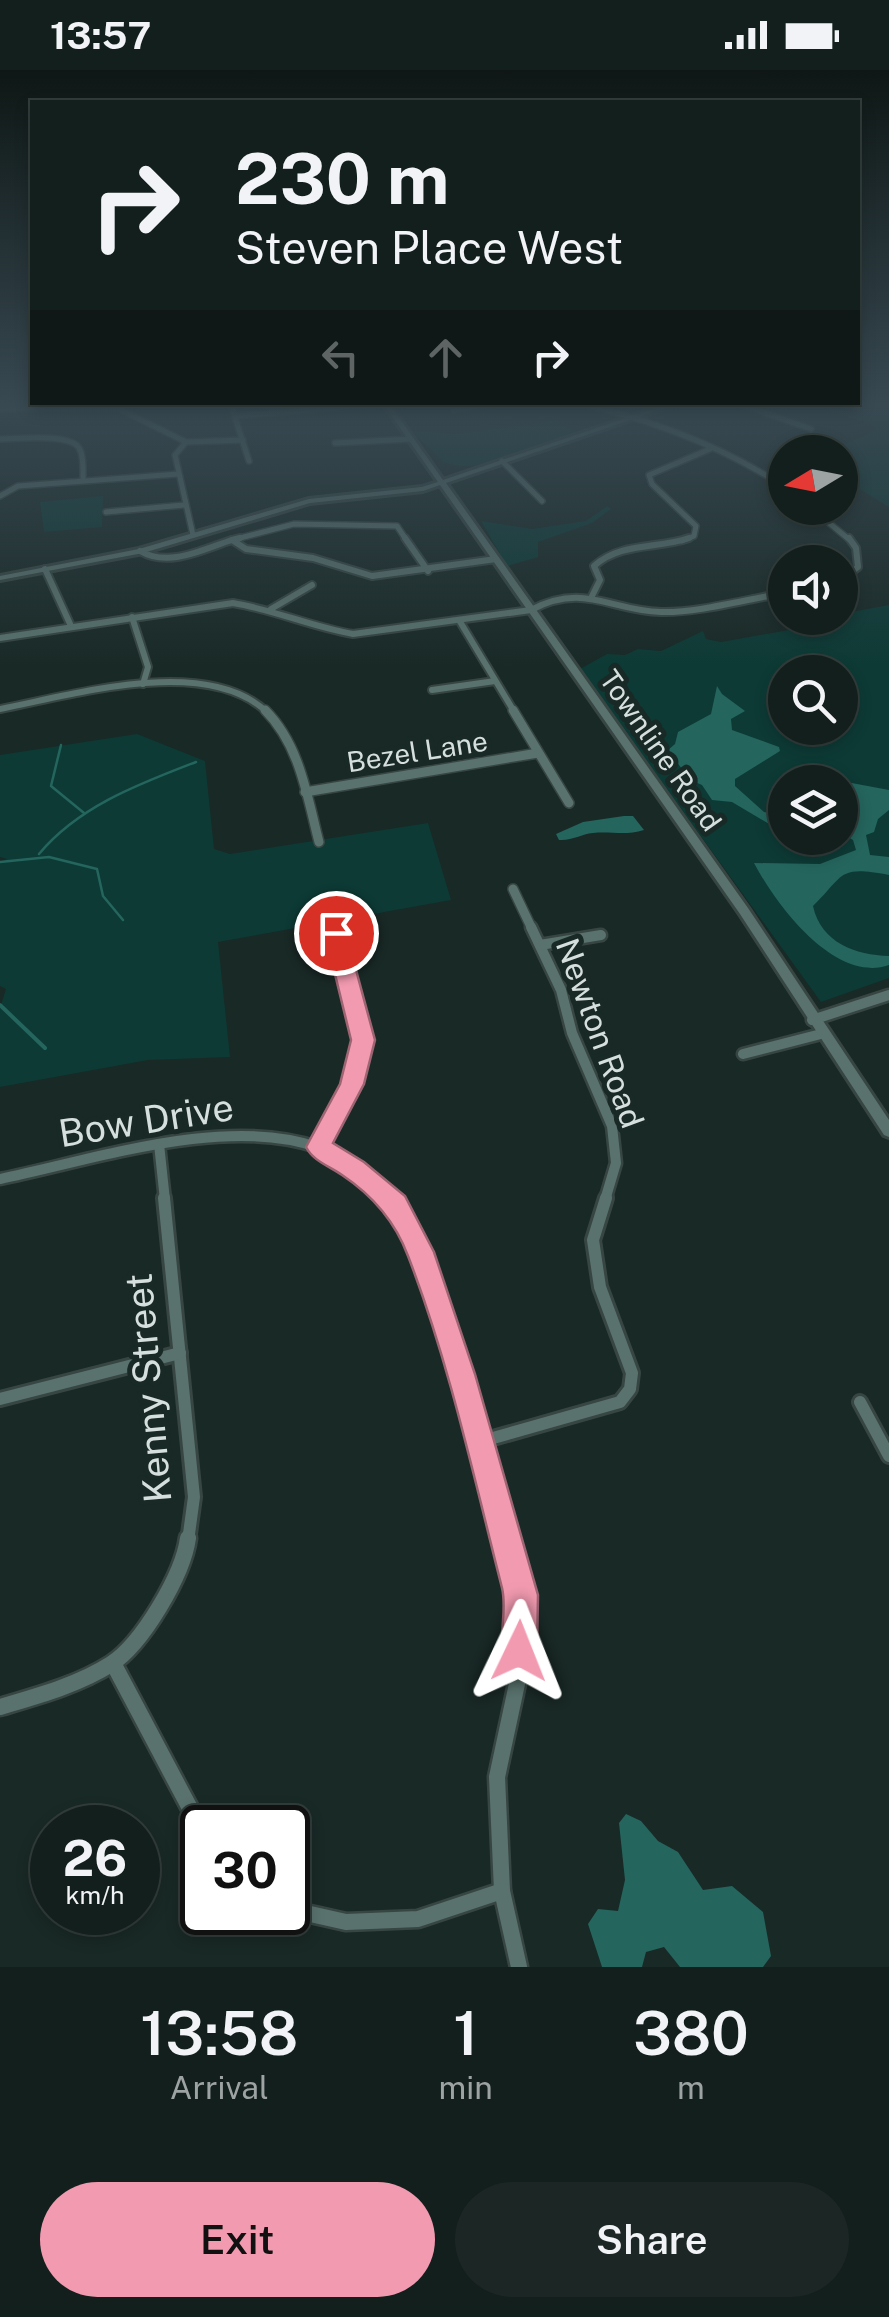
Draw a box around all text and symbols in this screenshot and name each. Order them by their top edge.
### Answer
text: 13:57 [50,13,151,58]
text: 230 m [235,137,449,220]
icon: right [70,140,200,270]
text: Steven Place West [235,221,623,274]
icon: left [313,330,368,385]
icon: ahead [418,330,473,385]
icon: right [523,330,578,385]
north arrow [768,435,858,525]
map controls [768,435,858,855]
button: sound [768,545,858,635]
button: search [768,655,858,745]
street label: Townline Road [593,663,729,837]
street label: Bezel Lane [344,724,490,778]
button: layers [768,765,858,855]
pin [294,891,379,976]
icon: arrive [309,906,364,961]
street label: Newton Road [549,933,651,1133]
street label: Bow Drive [55,1084,237,1156]
street label: Kenny Street [116,1271,180,1505]
position arrow [467,1599,571,1703]
speed limit sign: 30 [180,1805,310,1935]
text: 26 [63,1828,127,1887]
text: km/h [66,1880,124,1910]
text: 13:58 [140,1998,298,2069]
text: 1 [453,1998,478,2069]
text: 380 [633,1998,749,2069]
text: Arrival [170,2069,269,2106]
text: min [439,2069,493,2106]
text: m [677,2069,705,2106]
button: Exit [40,2182,435,2297]
button: Share [455,2182,849,2297]

